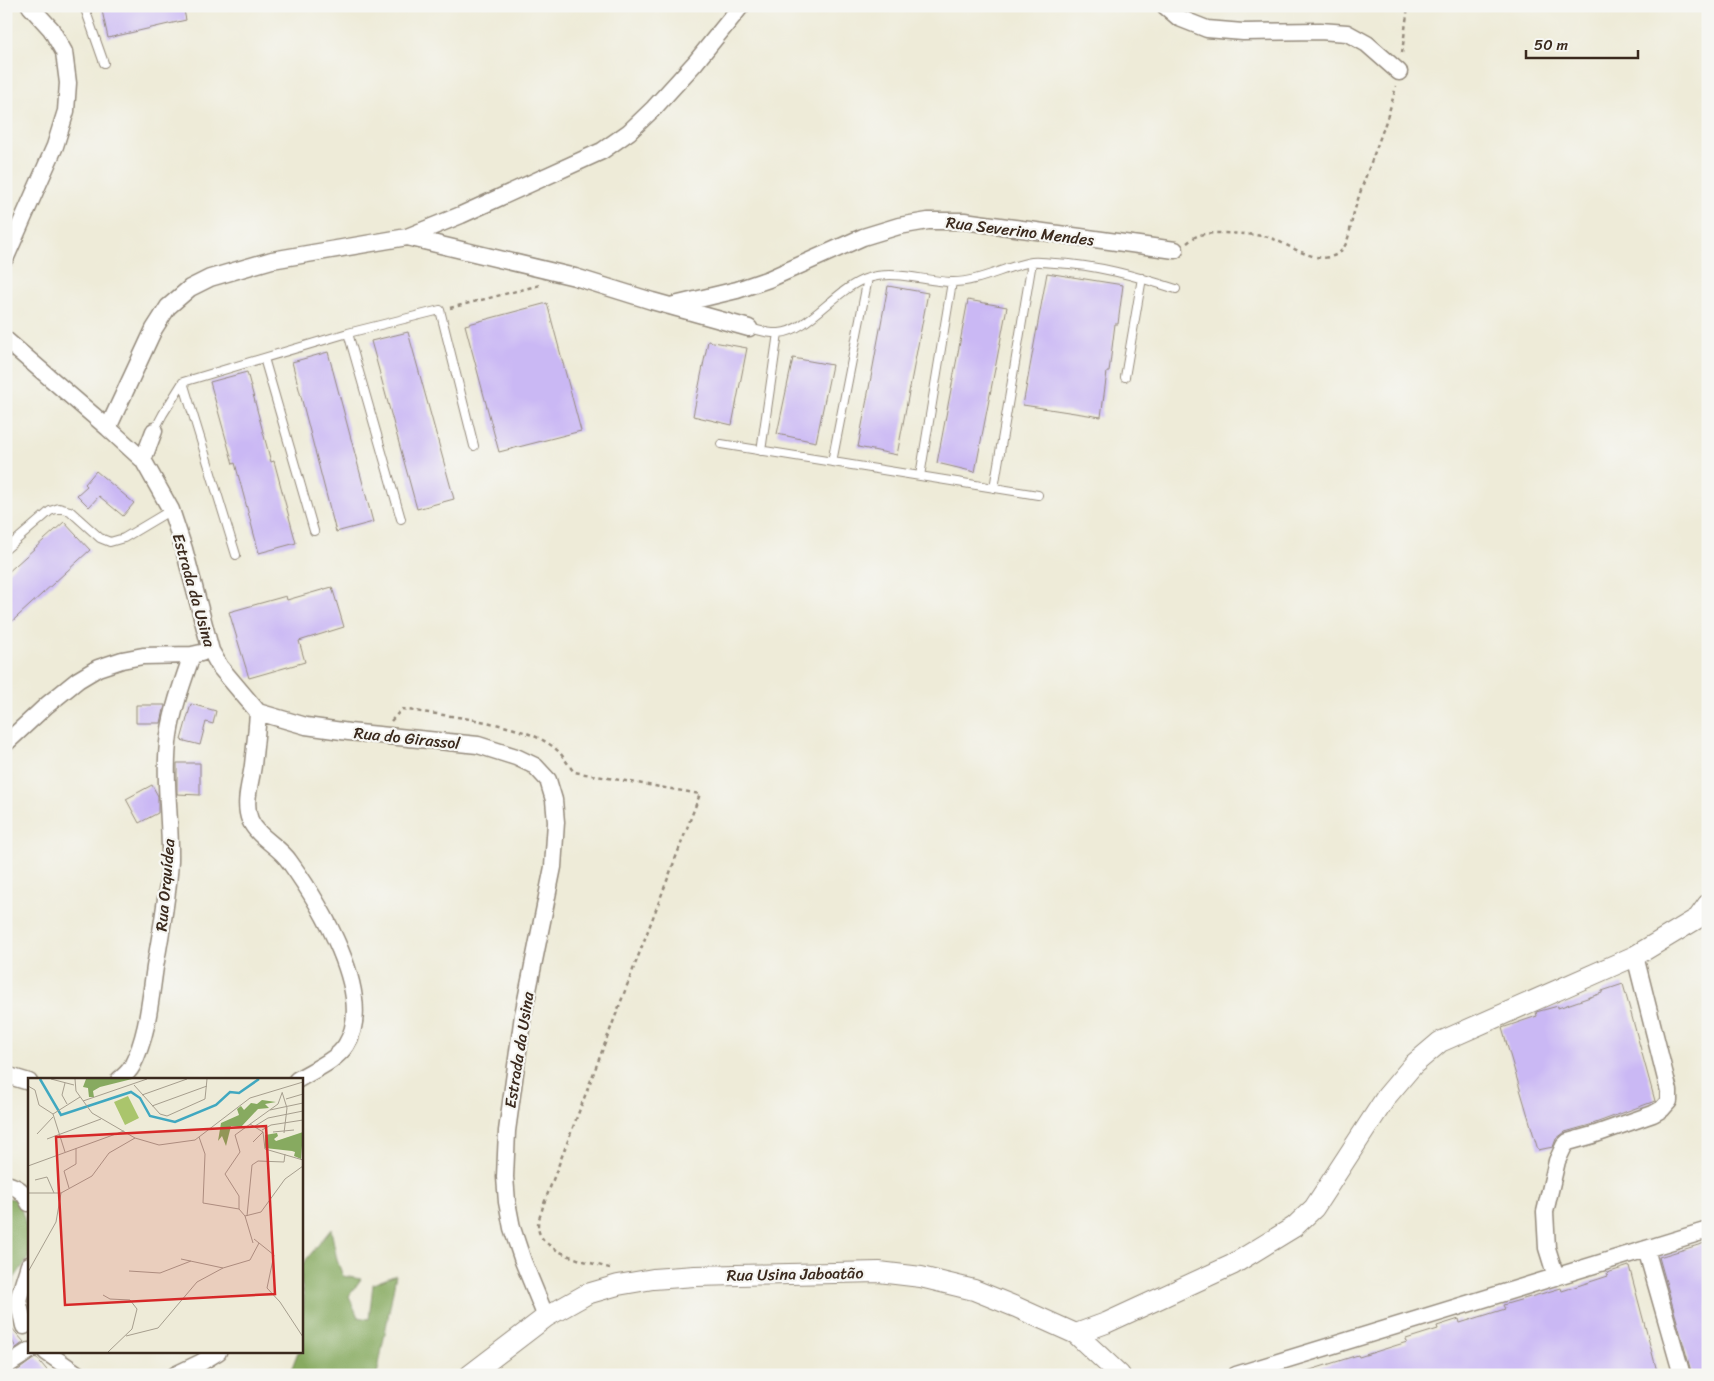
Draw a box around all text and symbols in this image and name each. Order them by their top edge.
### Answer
scale bar [1526,28,1639,60]
text: 50 m [1534,32,1569,58]
street label: Rua Severino Mendes [944,208,1096,255]
street label: Estrada da Usina [164,530,224,651]
street label: Rua do Girassol [353,718,462,758]
street label: Rua Orquídea [147,837,184,933]
street label: Estrada da Usina [496,989,543,1110]
inset map [28,1078,302,1354]
street label: Rua Usina Jaboatão [726,1258,864,1290]

